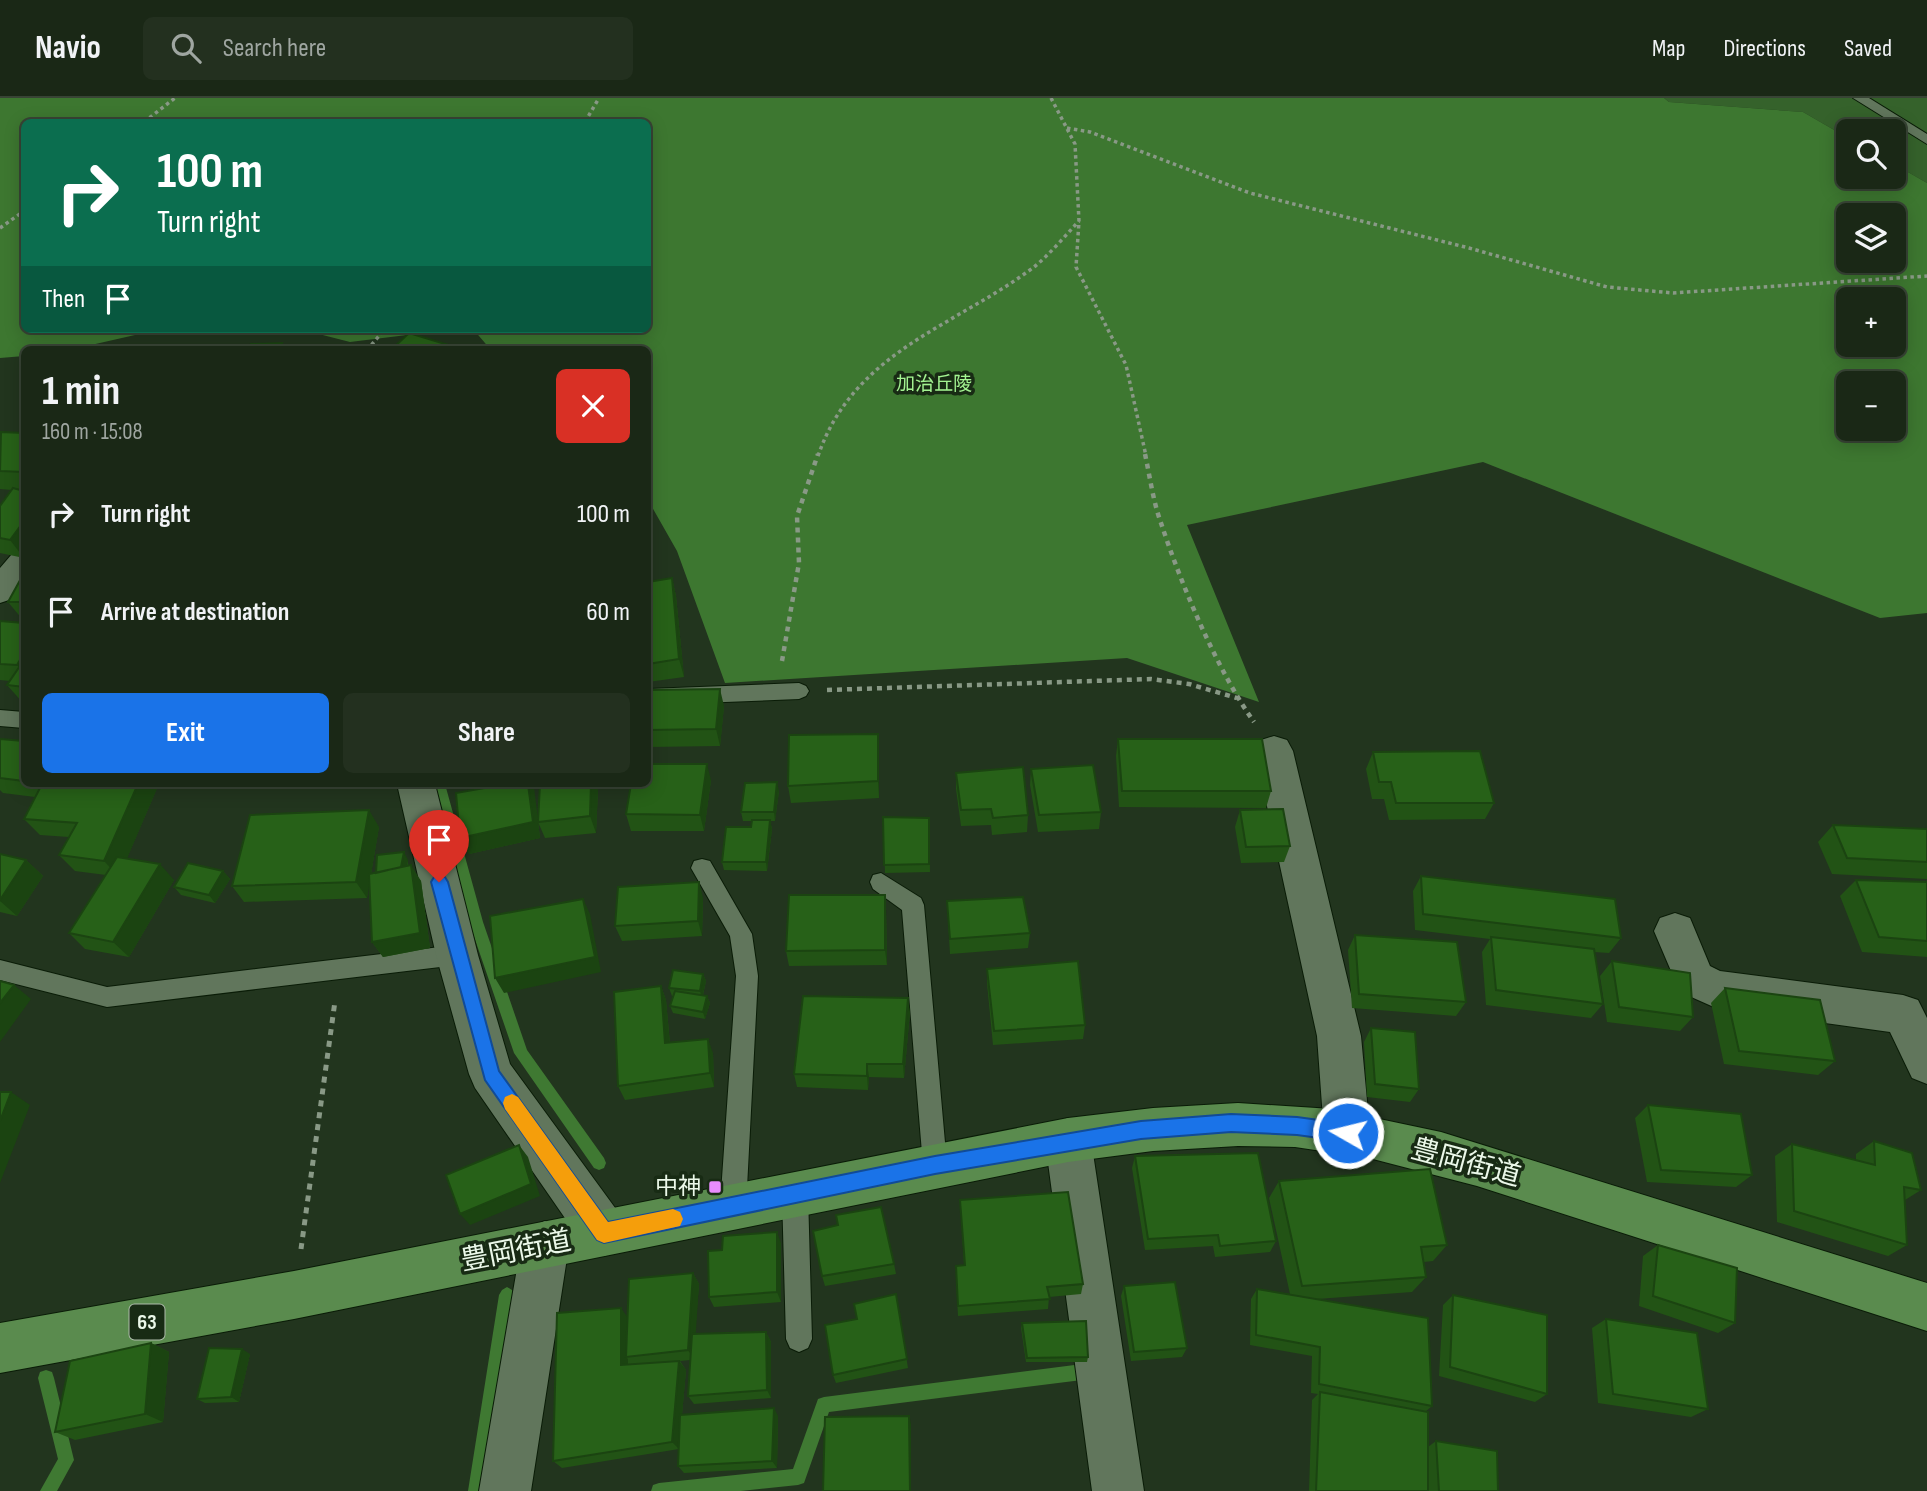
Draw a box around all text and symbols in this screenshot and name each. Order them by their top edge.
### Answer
search box [143,17,633,80]
text: Navio [35,28,101,68]
icon: search [167,29,205,67]
text: Search here [223,33,326,64]
text: Map [1652,34,1685,63]
text: Directions [1723,34,1806,63]
text: Saved [1844,34,1892,63]
map controls [1836,119,1906,441]
button: search [1836,119,1906,189]
text: 100 m [157,143,263,202]
icon: right [42,147,133,238]
text: Turn right [157,203,261,242]
button: layers [1836,203,1906,273]
icon: arrive [99,280,137,318]
text: Then [42,284,85,315]
button: + [1836,287,1906,357]
text: 1 min [42,366,120,417]
button: close [556,369,630,443]
button: − [1836,371,1906,441]
park label: 加治丘陵 [896,373,972,396]
text: 160 m · 15:08 [42,418,143,446]
icon: right [42,495,80,533]
text: Turn right [101,499,190,530]
text: 100 m [577,499,630,530]
icon: arrive [42,593,80,631]
text: Arrive at destination [101,597,289,628]
text: 60 m [586,597,630,628]
button: Exit [42,693,329,773]
button: Share [343,693,630,773]
pin [409,810,469,882]
icon: arrive [420,821,458,859]
position arrow [1311,1096,1385,1170]
street label: 豊岡街道 [1408,1133,1524,1193]
place label: 中神 [655,1173,701,1201]
marker: 中神 [707,1179,723,1195]
street label: 豊岡街道 [458,1224,574,1278]
road number: 63 [130,1304,164,1340]

